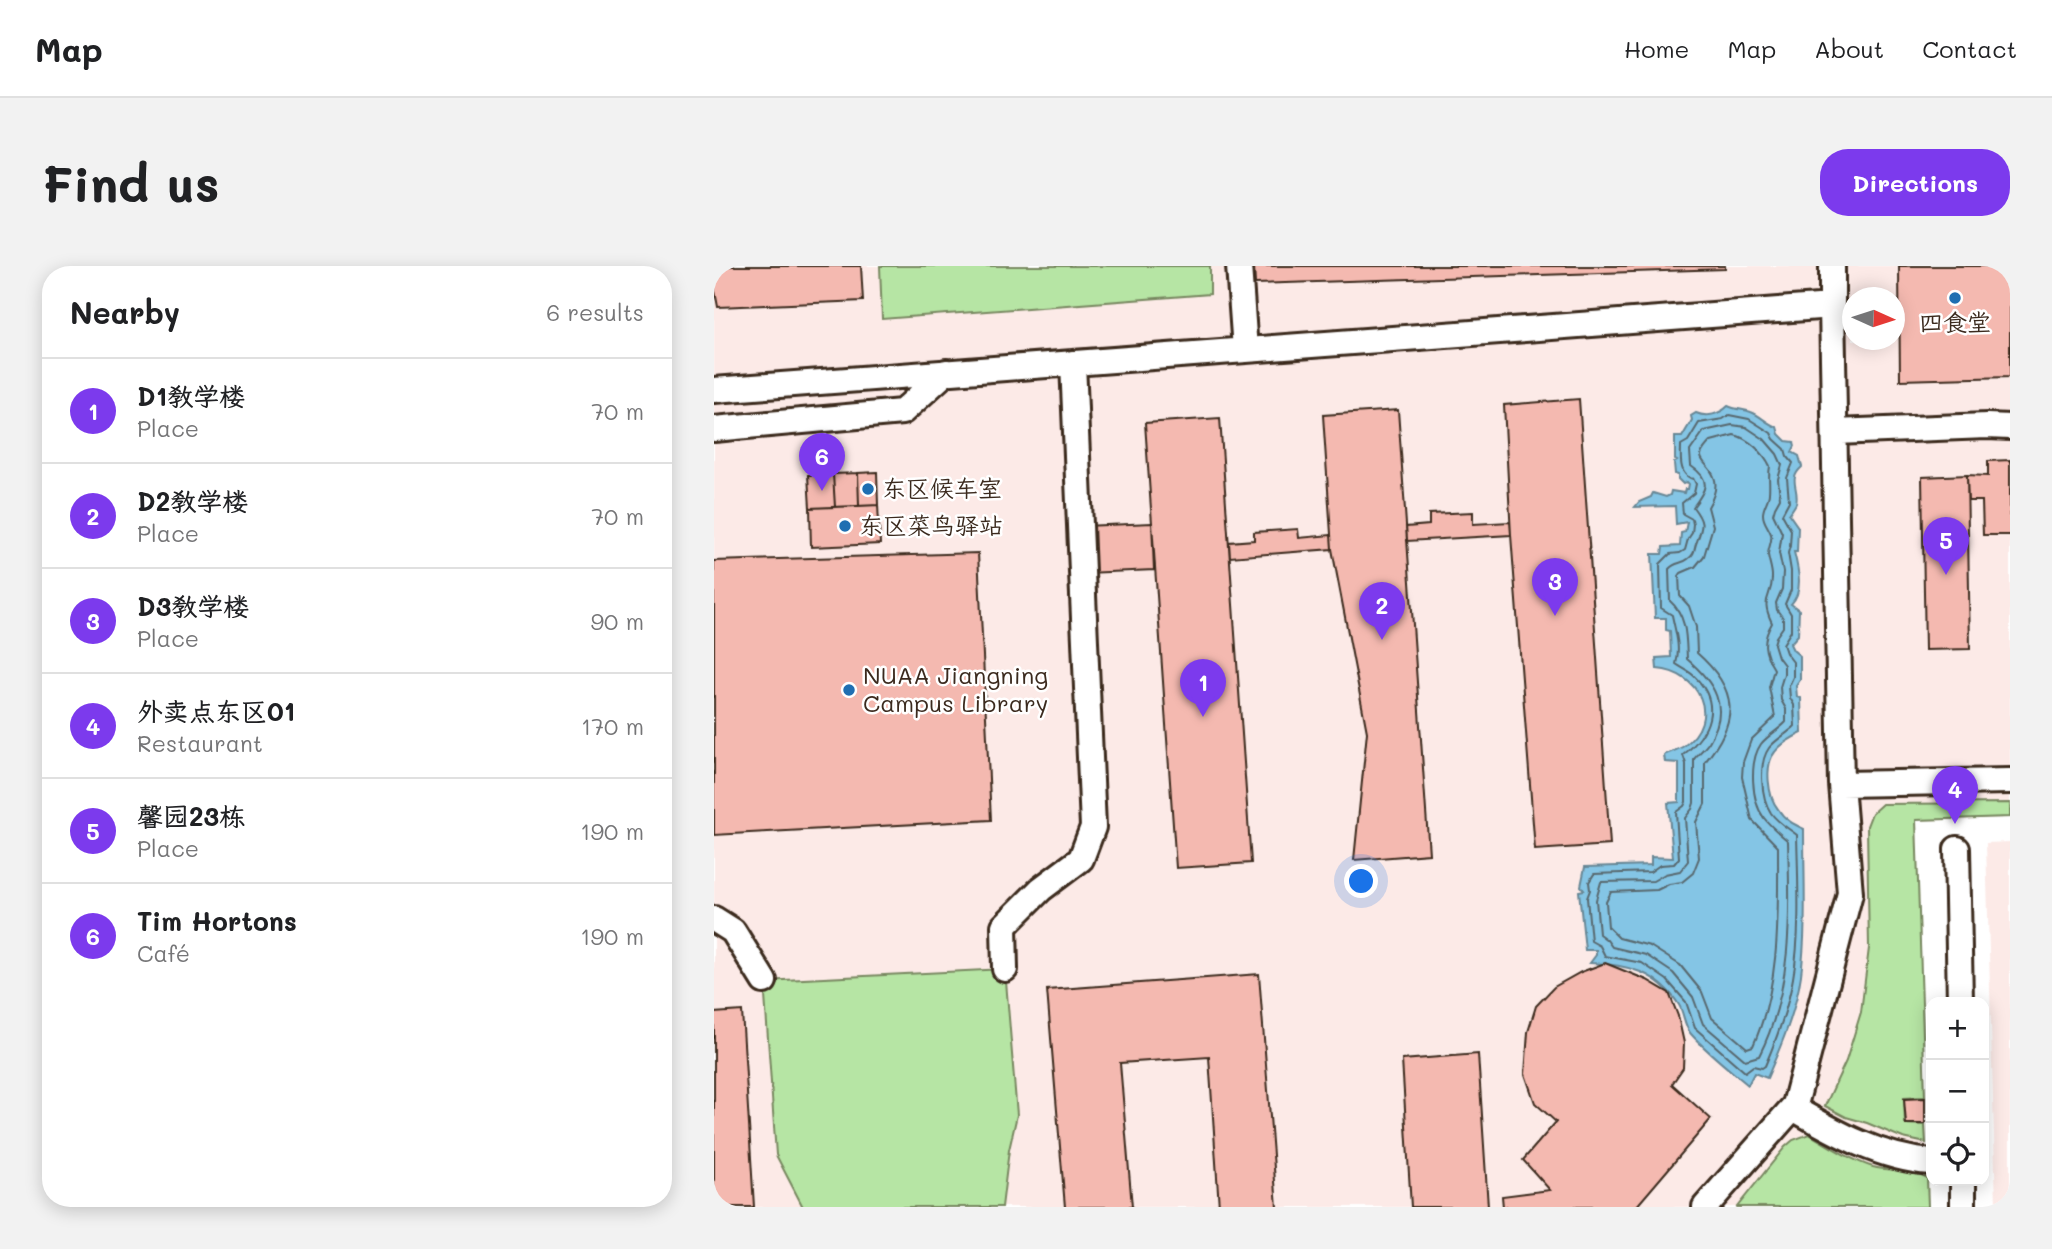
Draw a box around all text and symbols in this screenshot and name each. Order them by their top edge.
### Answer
text: Map [35,27,103,70]
text: Home [1624,33,1689,64]
text: Map [1727,33,1776,64]
text: About [1814,33,1884,64]
text: Contact [1922,33,2017,64]
button: Directions [1820,149,2010,216]
text: Find us [42,151,220,214]
north arrow [1842,287,1905,350]
marker: 四食堂 [1947,290,1963,306]
text: Nearby [70,292,180,332]
text: 6 results [546,297,644,327]
place label: 四食堂 [1919,306,1991,337]
text: D1教学楼 [137,379,245,413]
text: 1 [88,396,98,426]
text: 70 m [591,396,644,426]
text: Place [137,413,199,443]
pin: 6 [799,433,845,491]
place label: 东区候车室 [882,472,1002,503]
marker: 东区候车室 [860,481,876,497]
text: D2教学楼 [137,484,248,518]
text: 2 [87,501,99,531]
text: 70 m [591,501,644,531]
place label: 东区菜鸟驿站 [859,509,1003,540]
pin: 5 [1923,517,1969,575]
text: Place [137,518,199,548]
marker: 东区菜鸟驿站 [837,518,853,534]
pin: 3 [1532,558,1578,616]
pin: 2 [1359,582,1405,640]
text: D3教学楼 [137,589,249,623]
text: 3 [86,606,100,636]
text: 90 m [591,606,644,636]
text: Place [137,623,199,653]
place label: NUAA Jiangning Campus Library [863,659,1048,718]
pin: 1 [1180,659,1226,717]
marker: NUAA Jiangning Campus Library [841,682,857,698]
text: 外卖点东区01 [137,694,295,728]
text: 4 [86,711,100,741]
text: 170 m [581,711,644,741]
text: Restaurant [137,728,263,758]
pin: 4 [1932,766,1978,824]
text: 馨园23栋 [137,799,245,833]
text: 5 [86,816,100,846]
text: 190 m [580,816,644,846]
text: Place [137,833,199,863]
your location [1344,864,1378,898]
text: Tim Hortons [137,904,297,938]
text: 6 [86,921,100,951]
text: 190 m [580,921,644,951]
text: Café [137,938,190,968]
map controls [1926,997,1989,1186]
button: + [1926,997,1989,1060]
button: − [1926,1060,1989,1123]
button: locate [1926,1123,1989,1186]

